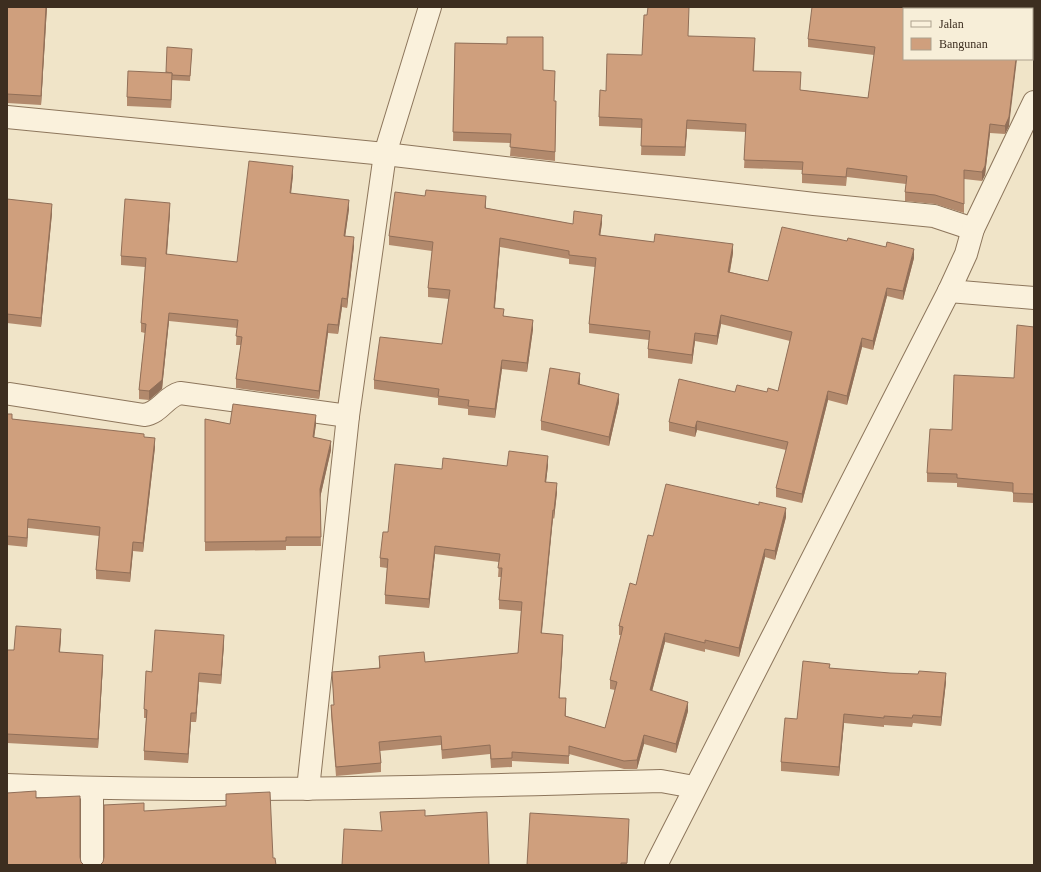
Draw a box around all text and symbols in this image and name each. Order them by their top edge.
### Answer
legend [903,8,1033,60]
text: Jalan [939,17,964,31]
text: Bangunan [939,37,988,51]

